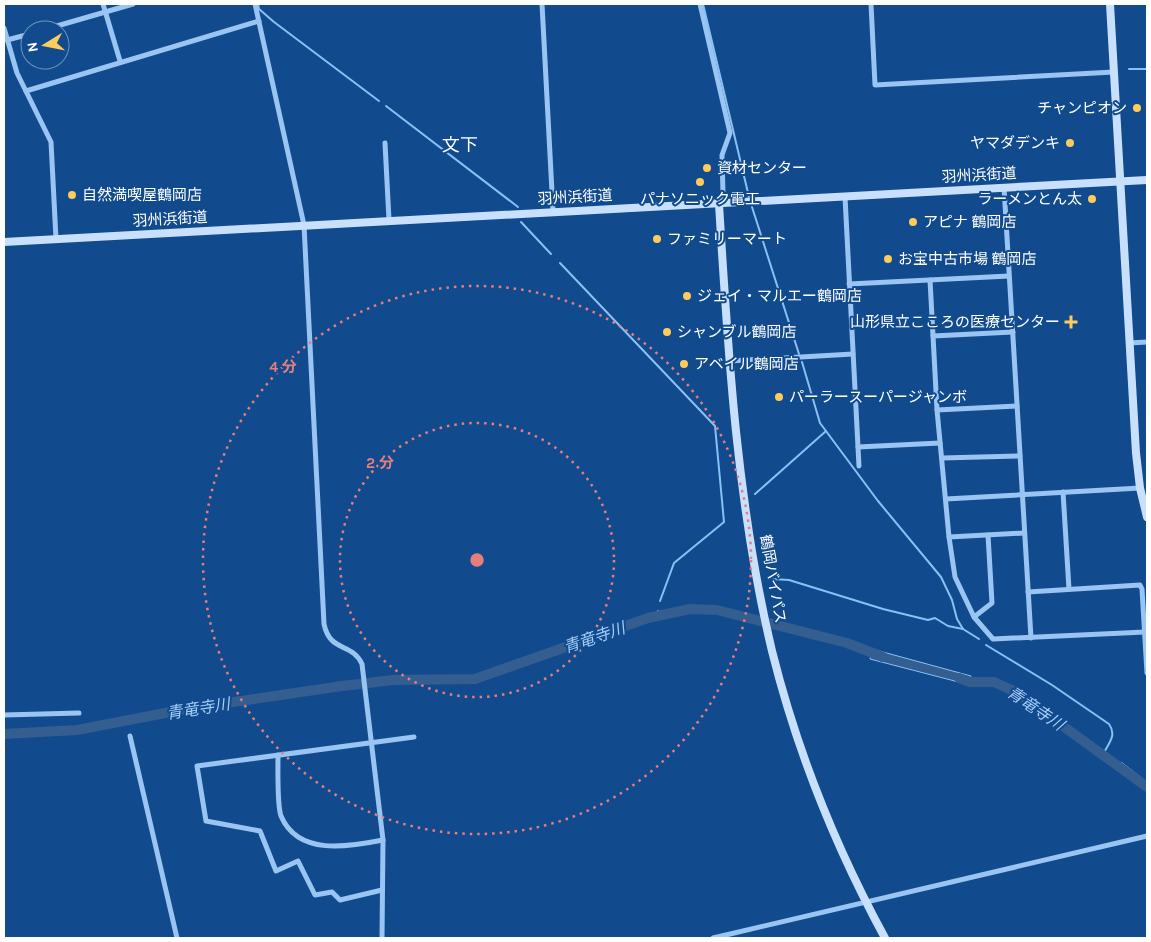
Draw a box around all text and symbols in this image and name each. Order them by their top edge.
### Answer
north arrow [20,20,70,70]
text: N [23,41,42,54]
place label: チャンピオン [1037,99,1127,117]
marker: チャンピオン [1131,102,1143,114]
district label: 文下 [442,134,478,156]
place label: ヤマダデンキ [970,134,1060,152]
marker: ヤマダデンキ [1064,137,1076,149]
place label: 資材センター [717,159,807,177]
marker: 資材センター [701,162,713,174]
street label: 羽州浜街道 [941,164,1017,186]
marker: パナソニック電工 [694,176,706,188]
place label: 自然満喫屋鶴岡店 [82,186,202,204]
street label: 羽州浜街道 [537,186,613,208]
marker: 自然満喫屋鶴岡店 [66,189,78,201]
place label: パナソニック電工 [640,190,760,208]
place label: ラーメンとん太 [978,190,1082,208]
marker: ラーメンとん太 [1086,193,1098,205]
street label: 羽州浜街道 [132,208,208,230]
place label: アピナ 鶴岡店 [923,213,1017,231]
marker: アピナ 鶴岡店 [907,216,919,228]
place label: ファミリーマート [667,230,787,248]
marker: ファミリーマート [651,233,663,245]
place label: お宝中古市場 鶴岡店 [898,250,1037,268]
marker: お宝中古市場 鶴岡店 [882,253,894,265]
place label: ジェイ・マルエー鶴岡店 [697,287,862,305]
marker: ジェイ・マルエー鶴岡店 [681,290,693,302]
place label: 山形県立こころの医療センター [850,313,1060,331]
marker: 山形県立こころの医療センター [1064,315,1078,329]
place label: シャンブル鶴岡店 [677,323,797,341]
marker: シャンブル鶴岡店 [661,326,673,338]
place label: アベイル鶴岡店 [694,355,799,373]
text: 4 分 [269,358,297,376]
marker: アベイル鶴岡店 [678,358,690,370]
place label: パーラースーパージャンボ [789,388,967,406]
marker: パーラースーパージャンボ [773,391,785,403]
text: 2 分 [366,454,394,472]
street label: 鶴岡バイパス [756,533,790,625]
centre of rings [468,551,486,569]
water label: 青竜寺川 [561,617,629,657]
water label: 青竜寺川 [1004,683,1069,735]
water label: 青竜寺川 [165,694,233,723]

